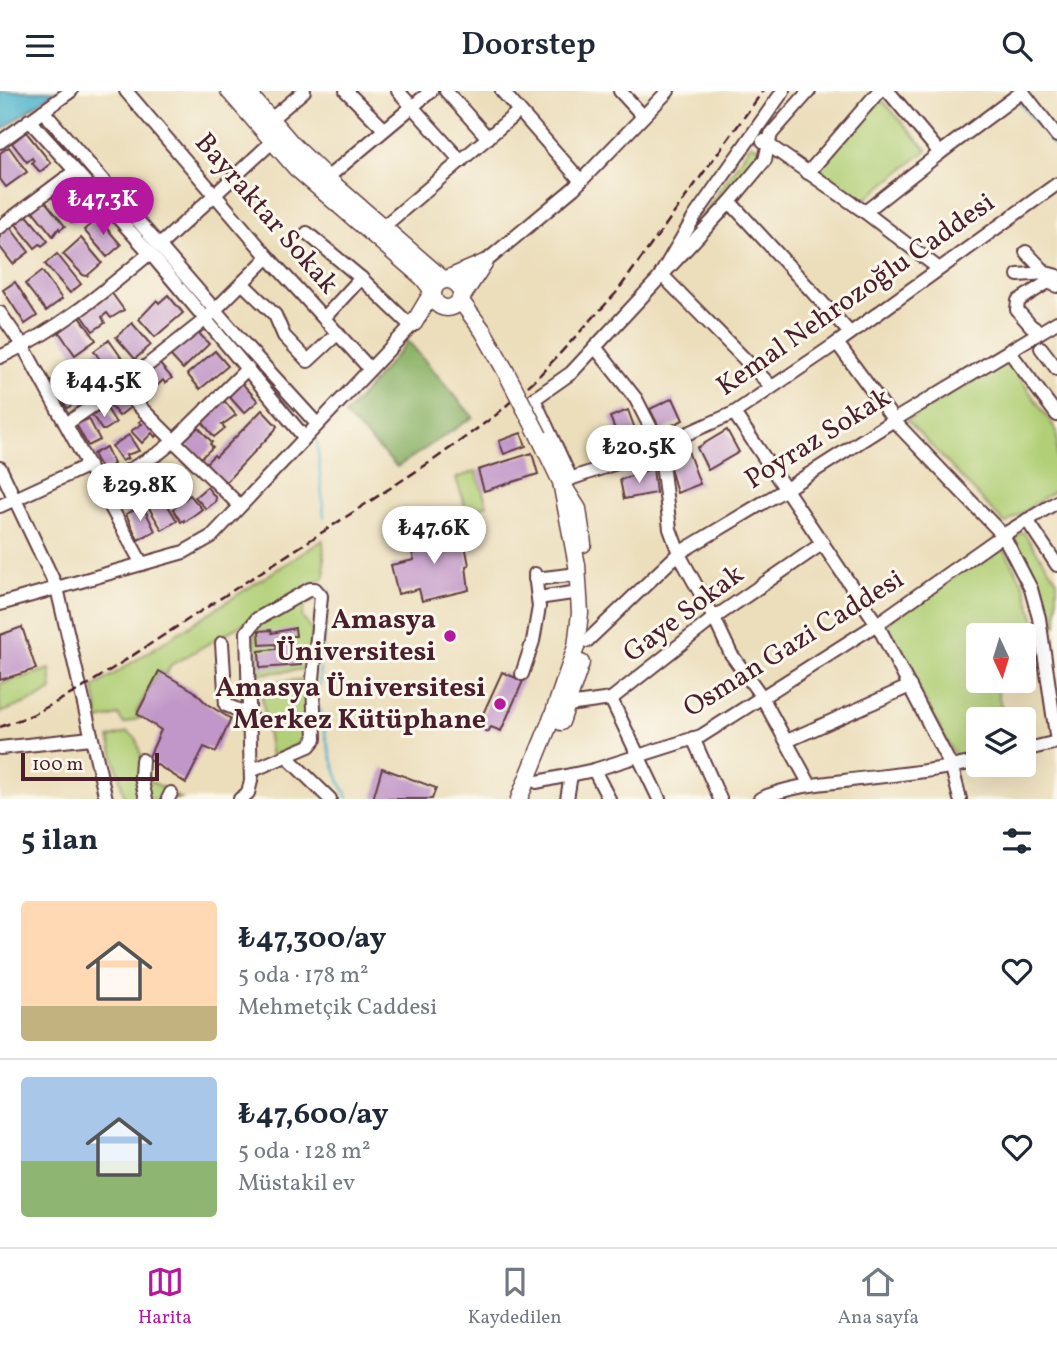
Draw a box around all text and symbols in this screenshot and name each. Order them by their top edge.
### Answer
text: Doorstep [461,24,596,68]
icon: menu [21,27,59,65]
icon: search [998,27,1036,65]
street label: Bayraktar Sokak [185,125,347,303]
pin: ₺47.3K [46,177,160,237]
text: ₺47.3K [68,184,138,216]
street label: Kemal Nehrozoğlu Caddesi [709,184,1003,406]
pin: ₺44.5K [47,359,161,419]
text: ₺44.5K [66,366,142,398]
street label: Poyraz Sokak [738,379,898,499]
pin: ₺20.5K [582,425,696,485]
text: ₺20.5K [602,432,676,464]
pin: ₺29.8K [83,463,197,523]
text: ₺29.8K [103,470,177,502]
pin: ₺47.6K [377,507,491,566]
text: ₺47.6K [398,513,470,545]
street label: Gaye Sokak [616,556,752,672]
street label: Osman Gazi Caddesi [676,560,912,728]
place label: Amasya Üniversitesi [276,601,436,672]
north arrow [966,623,1036,693]
map controls [966,623,1036,777]
marker: Amasya Üniversitesi [442,628,458,644]
place label: Amasya Üniversitesi Merkez Kütüphane [215,669,486,740]
marker: Amasya Üniversitesi Merkez Kütüphane [492,696,508,712]
button: layers [966,707,1036,777]
scale bar [21,750,159,782]
text: 100 m [32,752,83,778]
text: 5 ilan [21,820,98,862]
icon: filters [998,822,1036,860]
text: ₺47,300/ay [238,918,386,960]
icon: home [77,929,161,1013]
icon: heart [998,952,1036,990]
text: 5 oda · 178 m² [238,960,369,992]
text: Mehmetçik Caddesi [238,992,437,1024]
text: ₺47,600/ay [238,1094,388,1136]
icon: home [77,1105,161,1189]
icon: heart [998,1128,1036,1166]
text: 5 oda · 128 m² [238,1136,370,1168]
text: Müstakil ev [238,1168,355,1200]
tab: Harita [138,1263,192,1331]
tab: Kaydedilen [468,1263,562,1331]
tab: Ana sayfa [838,1263,919,1331]

